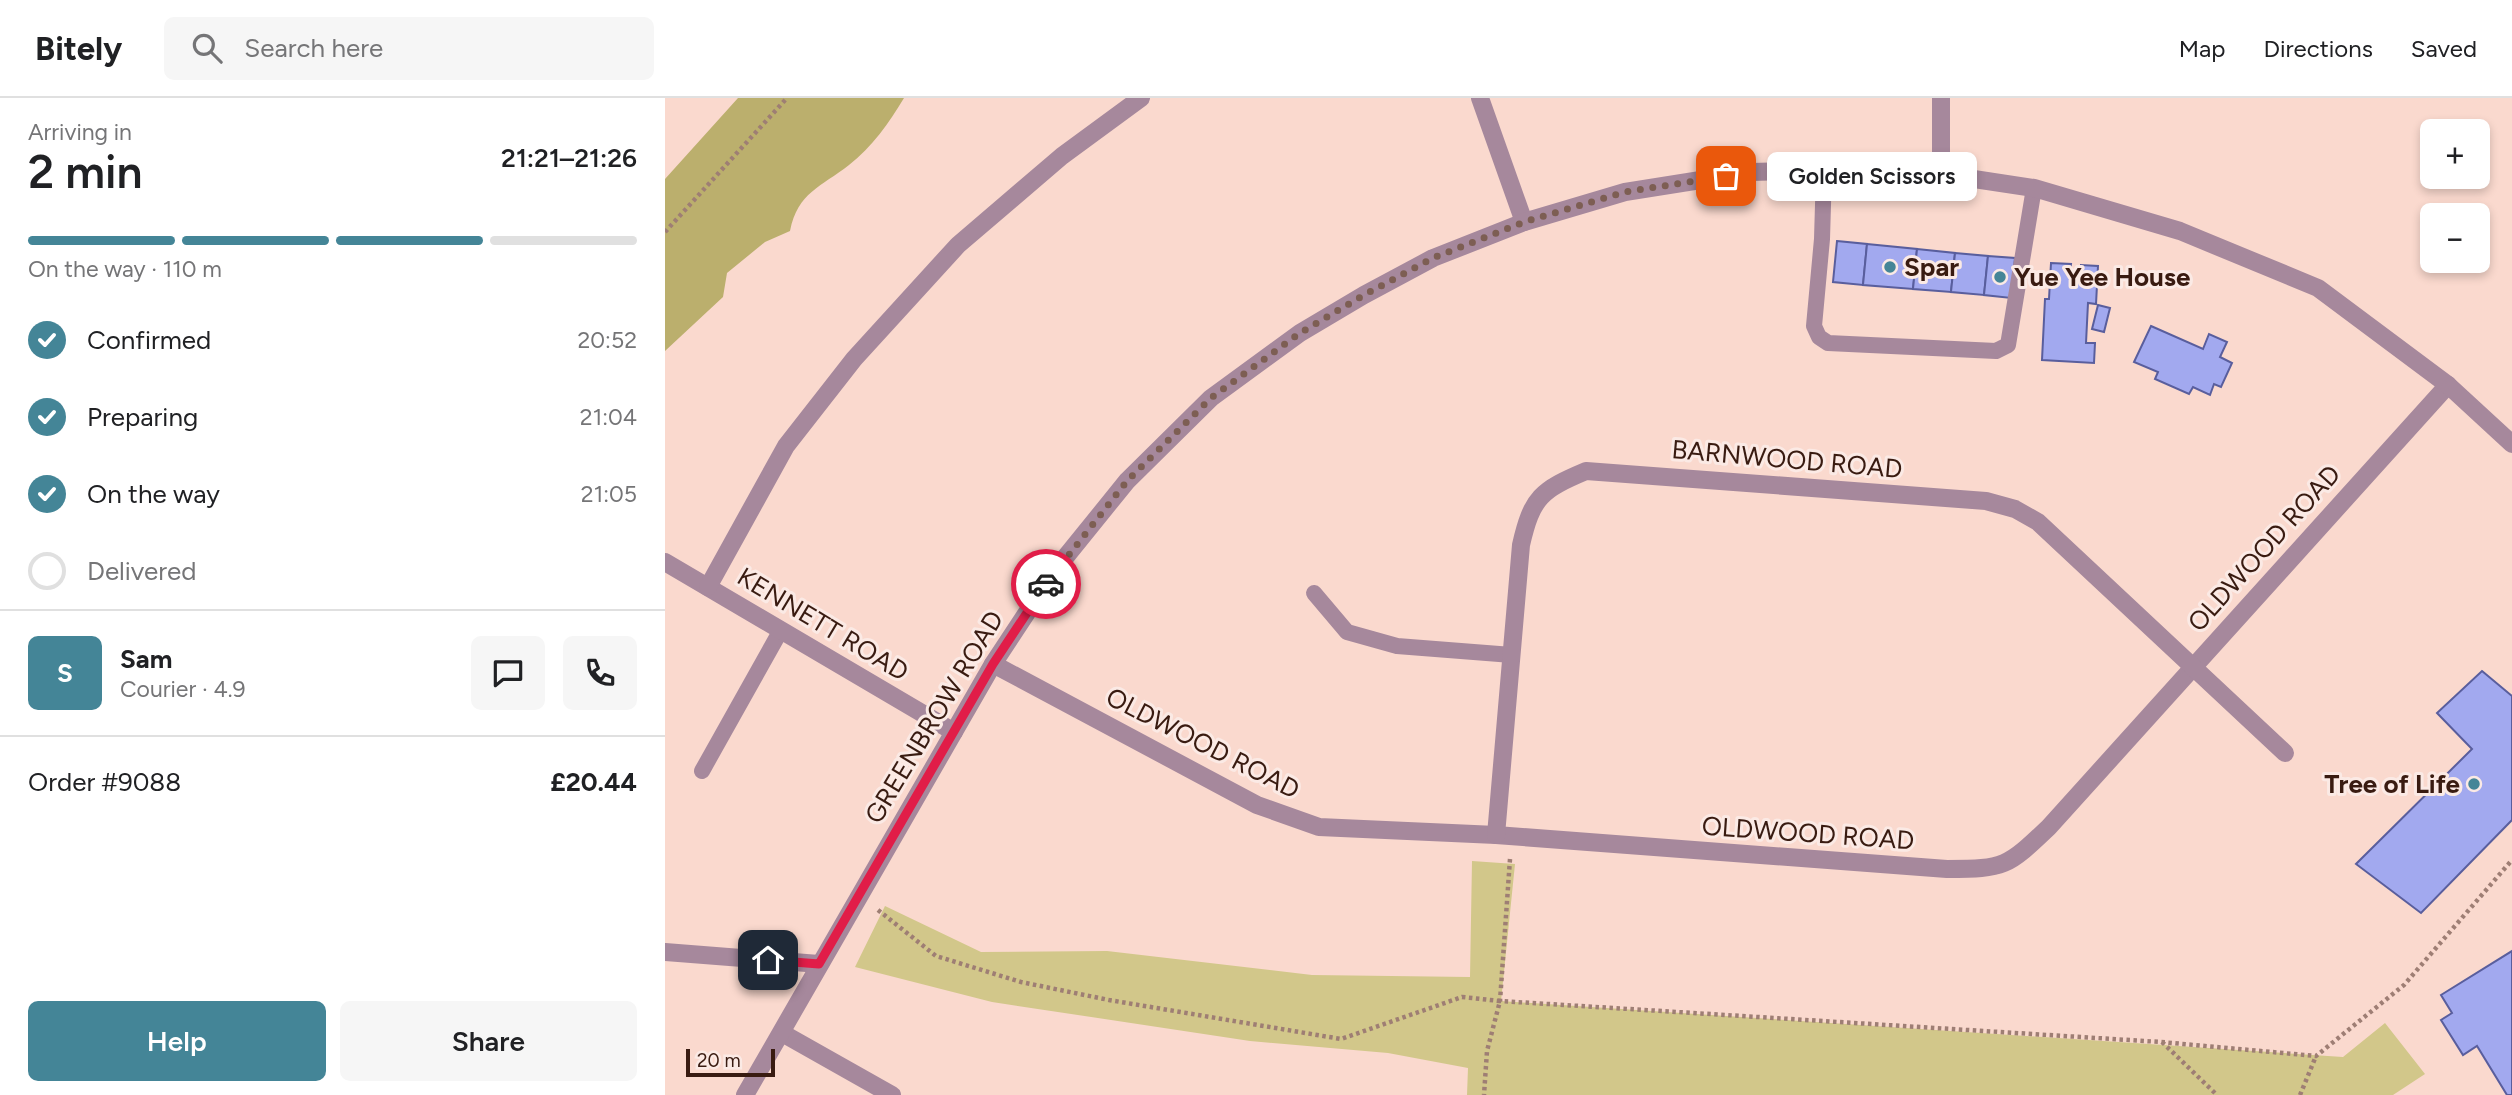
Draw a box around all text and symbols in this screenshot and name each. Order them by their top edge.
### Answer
search box [164,17,654,80]
text: Bitely [35,29,122,68]
icon: search [188,29,226,67]
text: Search here [244,32,383,64]
text: Map [2179,34,2225,63]
text: Directions [2263,34,2373,63]
text: Saved [2411,34,2477,63]
text: Arriving in [28,118,132,146]
map controls [2420,119,2490,273]
button: + [2420,119,2490,189]
text: 21:21–21:26 [501,142,637,174]
text: 2 min [28,144,143,200]
pin [1696,146,1756,206]
callout: Golden Scissors [1768,152,1978,200]
icon: bag [1707,157,1745,195]
text: Golden Scissors [1789,162,1955,190]
button: − [2420,203,2490,273]
place label: Spar [1904,251,1959,283]
text: On the way · 110 m [28,255,222,283]
marker: Spar [1882,259,1898,275]
place label: Yue Yee House [2014,261,2190,293]
marker: Yue Yee House [1992,269,2008,285]
icon: check [28,321,66,359]
text: Confirmed [87,324,211,356]
text: 20:52 [577,326,637,354]
icon: check [28,398,66,436]
text: Preparing [87,401,198,433]
text: 21:04 [580,403,637,431]
street label: BARNWOOD ROAD [1670,433,1904,485]
street label: OLDWOOD ROAD [2181,458,2347,638]
icon: check [28,475,66,513]
text: On the way [87,478,220,510]
text: 21:05 [581,480,637,508]
courier [1011,549,1081,619]
text: Delivered [87,555,196,587]
street label: KENNETT ROAD [732,560,914,688]
icon: car [1027,565,1065,603]
street label: GREENBROW ROAD [858,605,1010,829]
button: chat [471,636,545,710]
button: phone [563,636,637,710]
text: Sam [120,643,172,675]
text: S [57,657,73,689]
text: Courier · 4.9 [120,675,246,703]
street label: OLDWOOD ROAD [1101,680,1305,806]
text: Order #9088 [28,766,181,798]
text: £20.44 [550,766,637,798]
place label: Tree of Life [2324,768,2460,800]
marker: Tree of Life [2466,776,2482,792]
street label: OLDWOOD ROAD [1701,810,1915,856]
pin [738,930,798,990]
icon: home [749,941,787,979]
button: Help [28,1001,326,1081]
button: Share [340,1001,637,1081]
scale bar [686,1046,775,1078]
text: 20 m [697,1049,741,1072]

